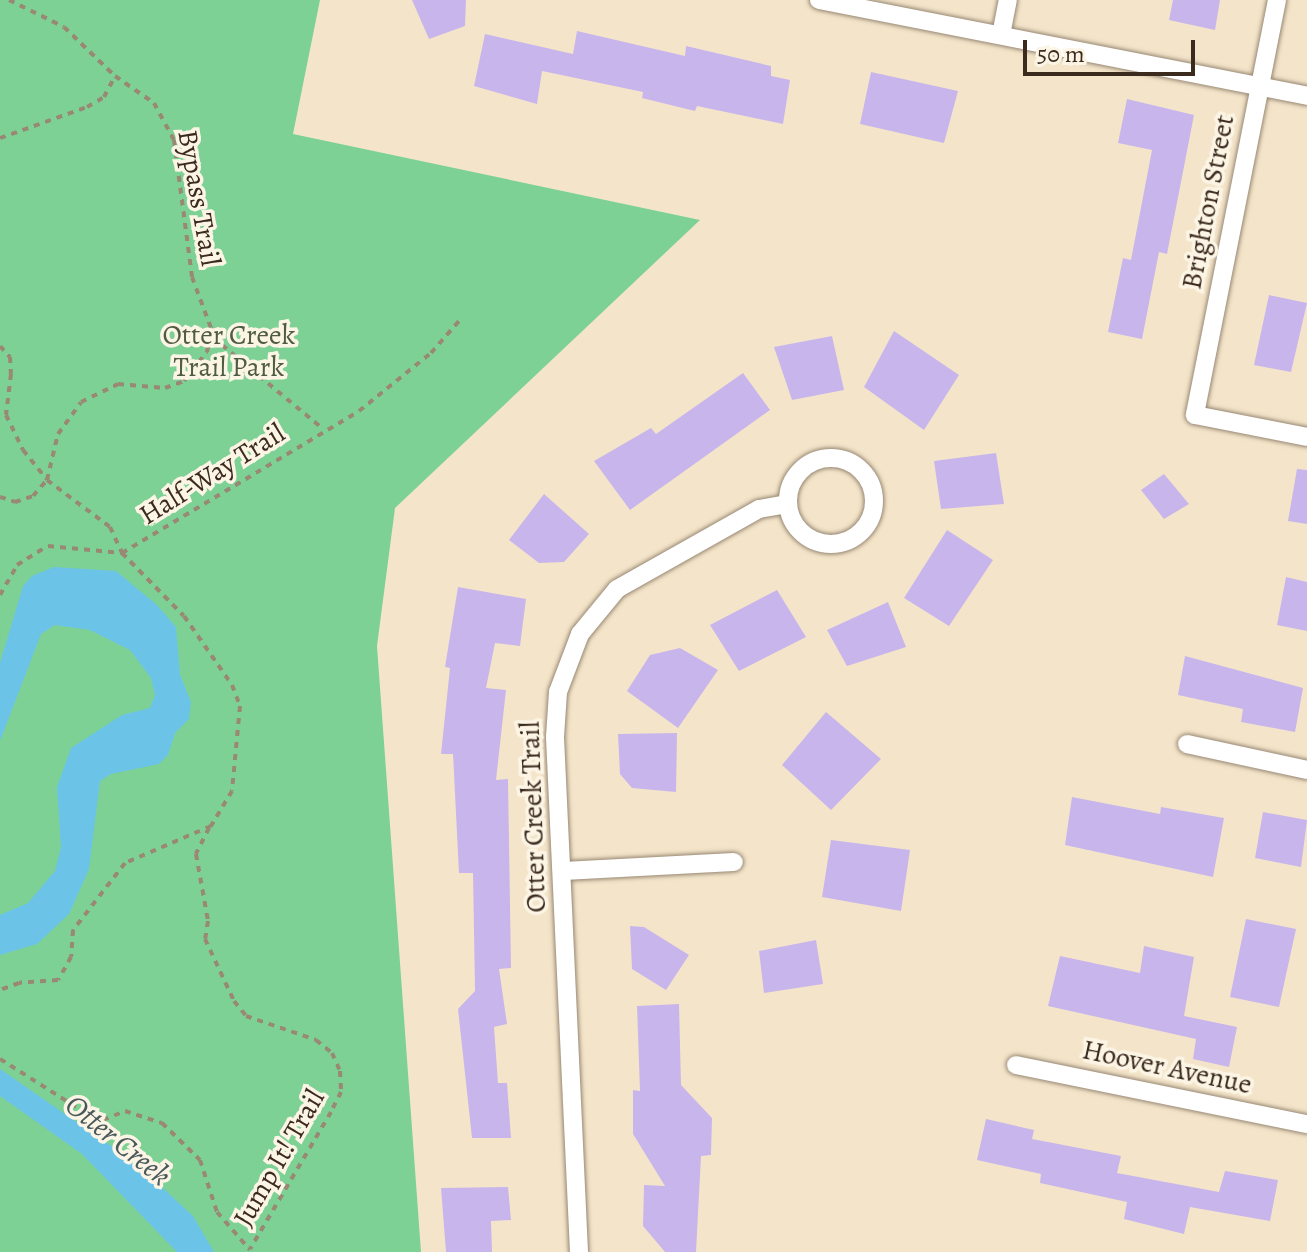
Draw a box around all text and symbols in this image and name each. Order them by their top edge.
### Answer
scale bar [1027,24,1199,74]
text: 50 m [1037,38,1085,70]
street label: Brighton Street [1175,112,1241,292]
street label: Bypass Trail [171,127,227,269]
park label: Otter Creek Trail Park [162,318,296,384]
street label: Half-Way Trail [133,416,291,532]
street label: Otter Creek Trail [513,721,553,913]
street label: Hoover Avenue [1079,1033,1255,1101]
street label: Jump It! Trail [226,1084,332,1232]
water label: Otter Creek [58,1087,178,1193]

